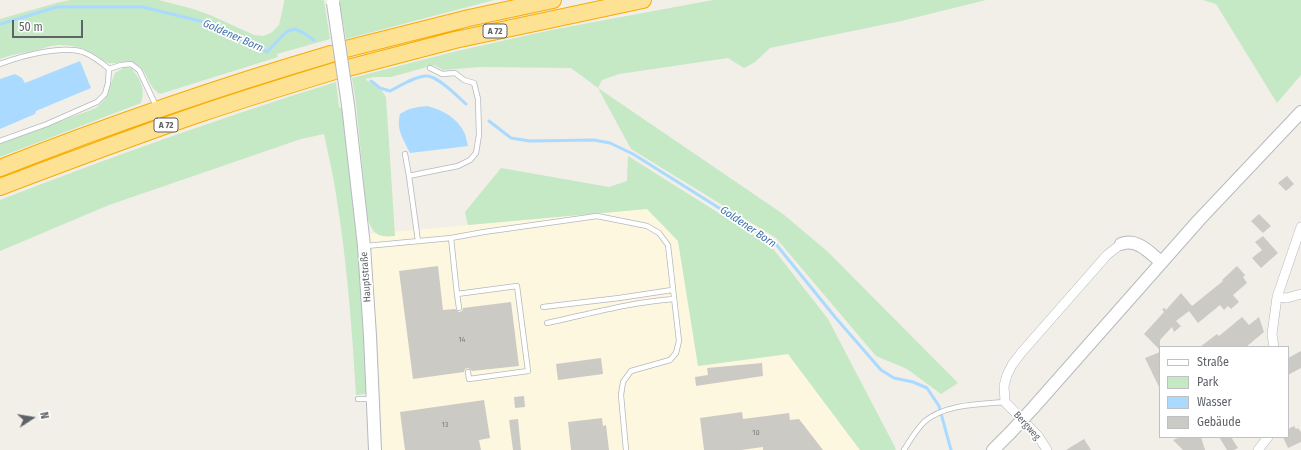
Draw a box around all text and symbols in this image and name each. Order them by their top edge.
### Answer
scale bar [14,12,85,38]
water label: Goldener Born [201,17,265,55]
text: 50 m [19,20,43,34]
road number: A 72 [483,24,507,38]
road number: A 72 [154,118,178,132]
water label: Goldener Born [718,203,778,251]
street label: Hauptstraße [358,251,374,303]
house number: 14 [459,335,465,345]
legend [1159,346,1289,438]
text: Straße [1197,355,1229,369]
text: Park [1197,375,1218,389]
text: Wasser [1197,395,1232,409]
north arrow [12,398,52,438]
street label: Bergweg [1011,409,1043,443]
text: N [37,411,51,420]
text: Gebäude [1197,415,1241,429]
house number: 13 [442,420,448,430]
house number: 10 [752,428,760,438]

